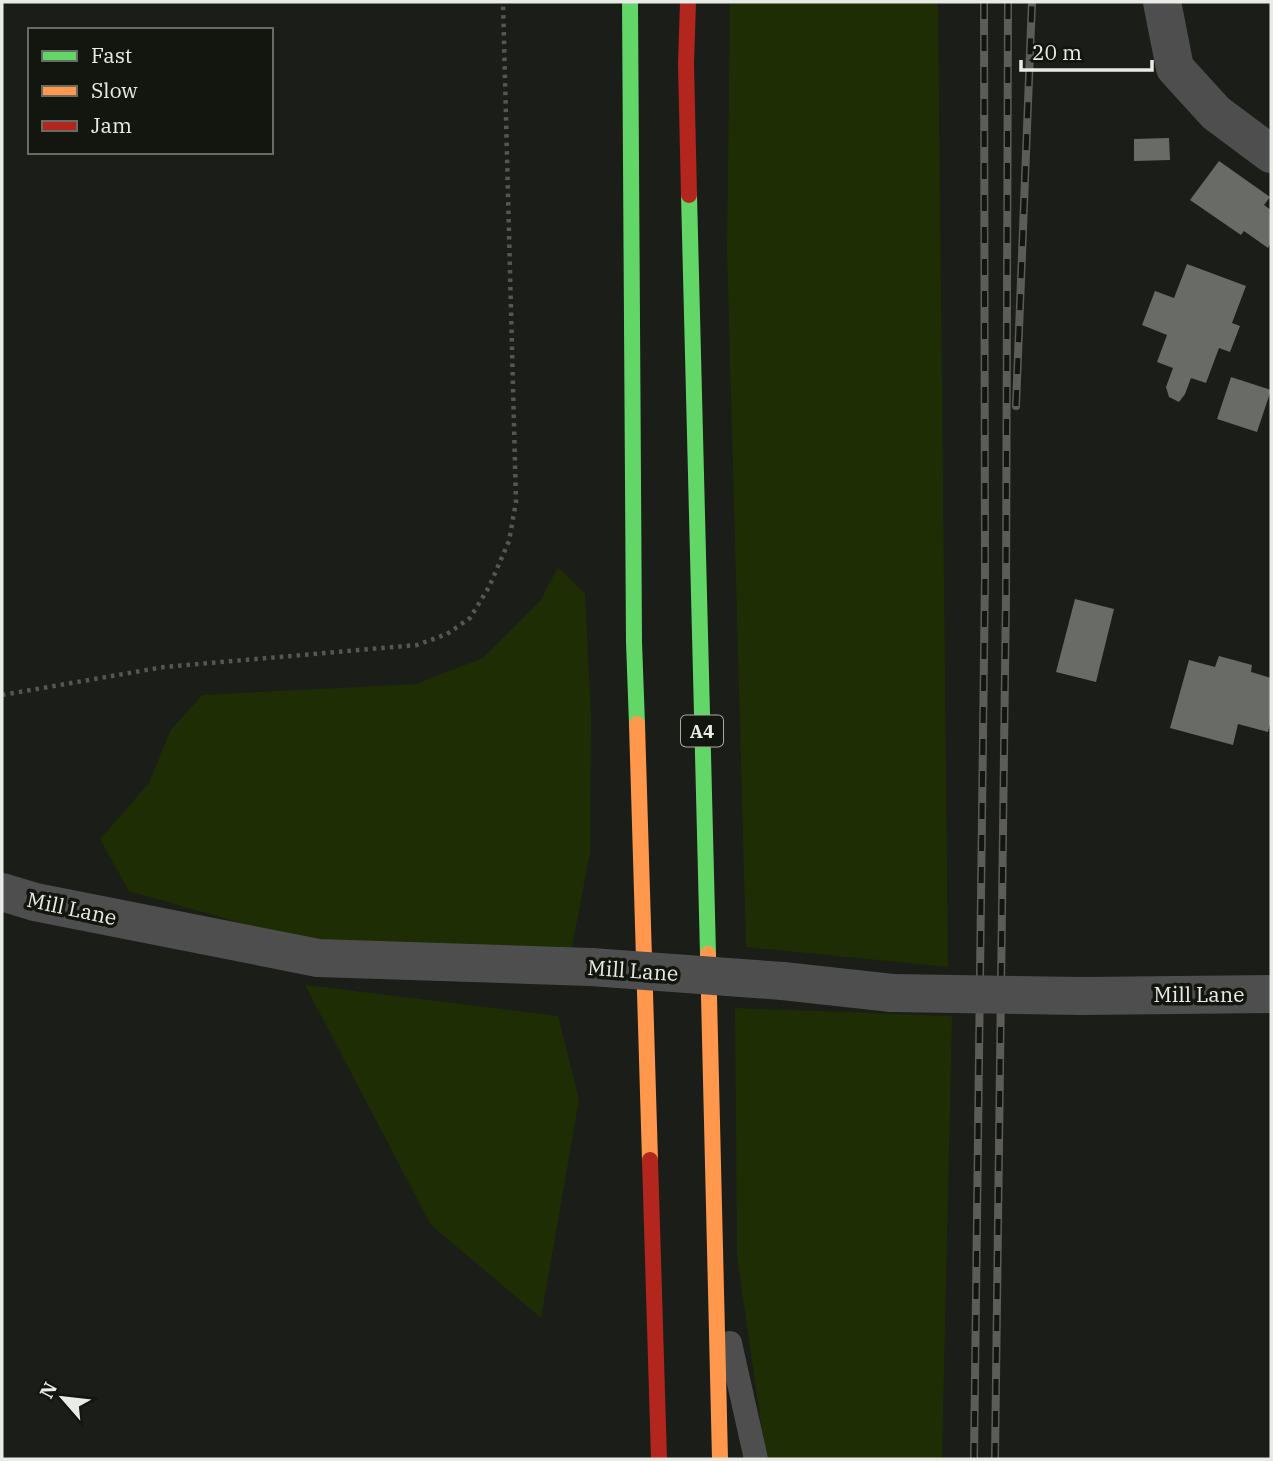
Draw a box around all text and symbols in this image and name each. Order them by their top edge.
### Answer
legend [28,28,273,154]
scale bar [1021,28,1152,72]
text: 20 m [1032,38,1082,66]
text: Fast [91,41,132,69]
text: Slow [91,76,138,104]
text: Jam [91,111,132,139]
road number: A4 [681,716,723,746]
street label: Mill Lane [25,885,119,931]
street label: Mill Lane [587,953,679,987]
street label: Mill Lane [1153,980,1245,1008]
north arrow [28,1363,98,1433]
text: N [34,1378,62,1402]

